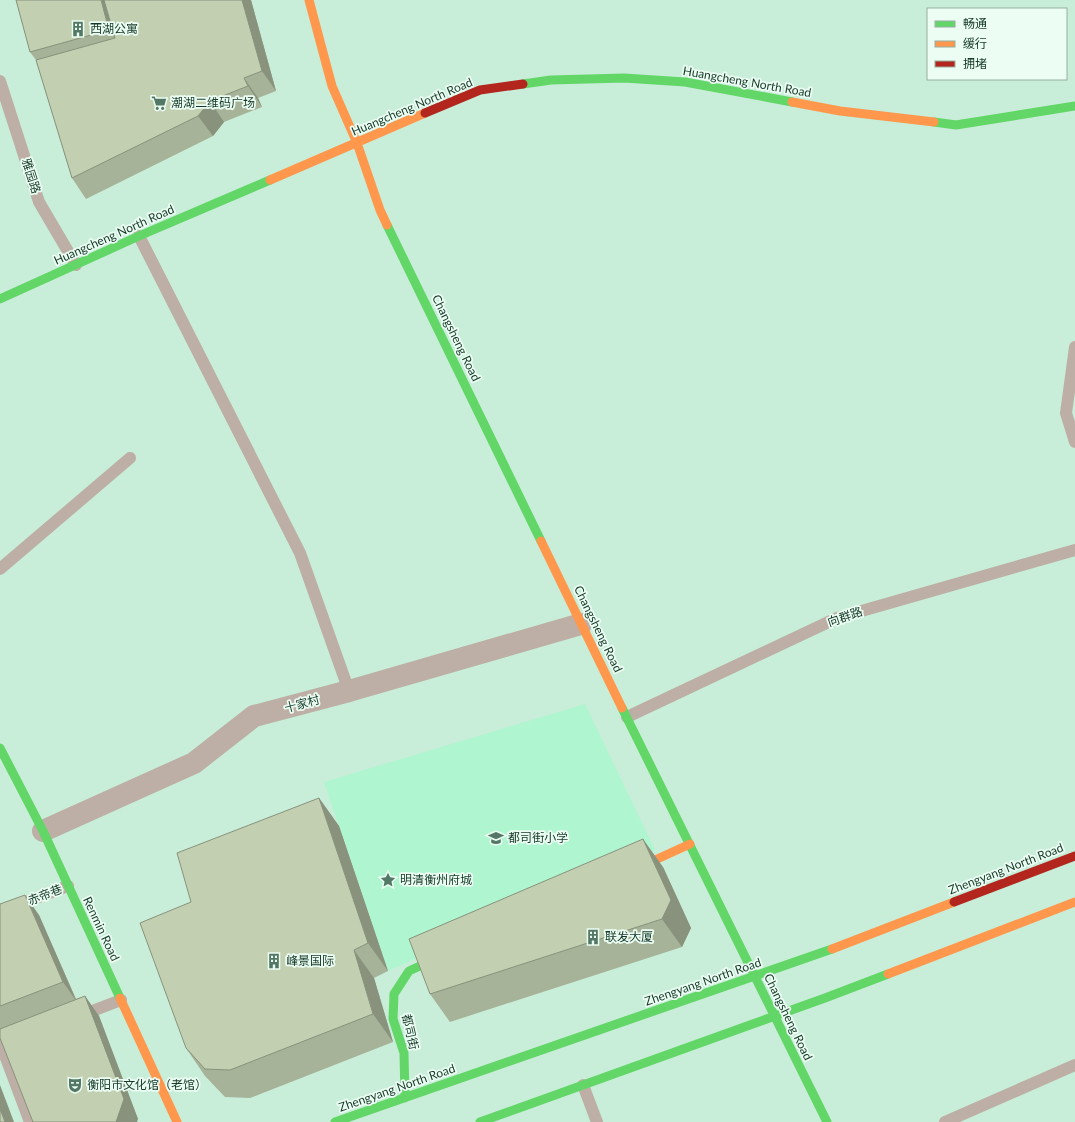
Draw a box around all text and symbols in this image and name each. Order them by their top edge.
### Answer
legend [927,8,1067,80]
text: 畅通 [963,16,987,31]
building icon: 西湖公寓 [69,20,87,38]
place label: 西湖公寓 [90,21,138,36]
text: 缓行 [963,36,987,51]
text: 拥堵 [963,56,987,71]
street label: Huangcheng North Road [682,63,812,100]
street label: Huangcheng North Road [349,74,475,139]
supermarket icon: 潮湖二维码广场 [150,94,168,112]
place label: 潮湖二维码广场 [171,95,255,110]
street label: 雅园路 [19,156,44,195]
street label: Huangcheng North Road [51,201,176,268]
street label: Changsheng Road [429,292,484,384]
street label: Changsheng Road [571,583,626,675]
street label: 向群路 [825,604,864,629]
street label: 十家村 [283,691,322,715]
school or university icon: 都司街小学 [487,829,505,847]
place label: 都司街小学 [508,830,568,845]
street label: Zhengyang North Road [946,840,1065,897]
place icon: 明清衡州府城 [379,871,397,889]
place label: 明清衡州府城 [400,872,472,887]
street label: 赤帝巷 [25,881,64,908]
street label: Renmin Road [80,894,123,963]
building icon: 联发大厦 [584,928,602,946]
place label: 联发大厦 [605,929,653,944]
building icon: 峰景国际 [265,952,283,970]
place label: 峰景国际 [286,953,334,968]
street label: Zhengyang North Road [643,955,763,1008]
street label: Changsheng Road [761,971,816,1063]
street label: 都司街 [399,1013,422,1051]
street label: Zhengyang North Road [337,1061,457,1114]
theatre icon: 衡阳市文化馆（老馆） [66,1076,84,1094]
place label: 衡阳市文化馆（老馆） [87,1077,207,1092]

